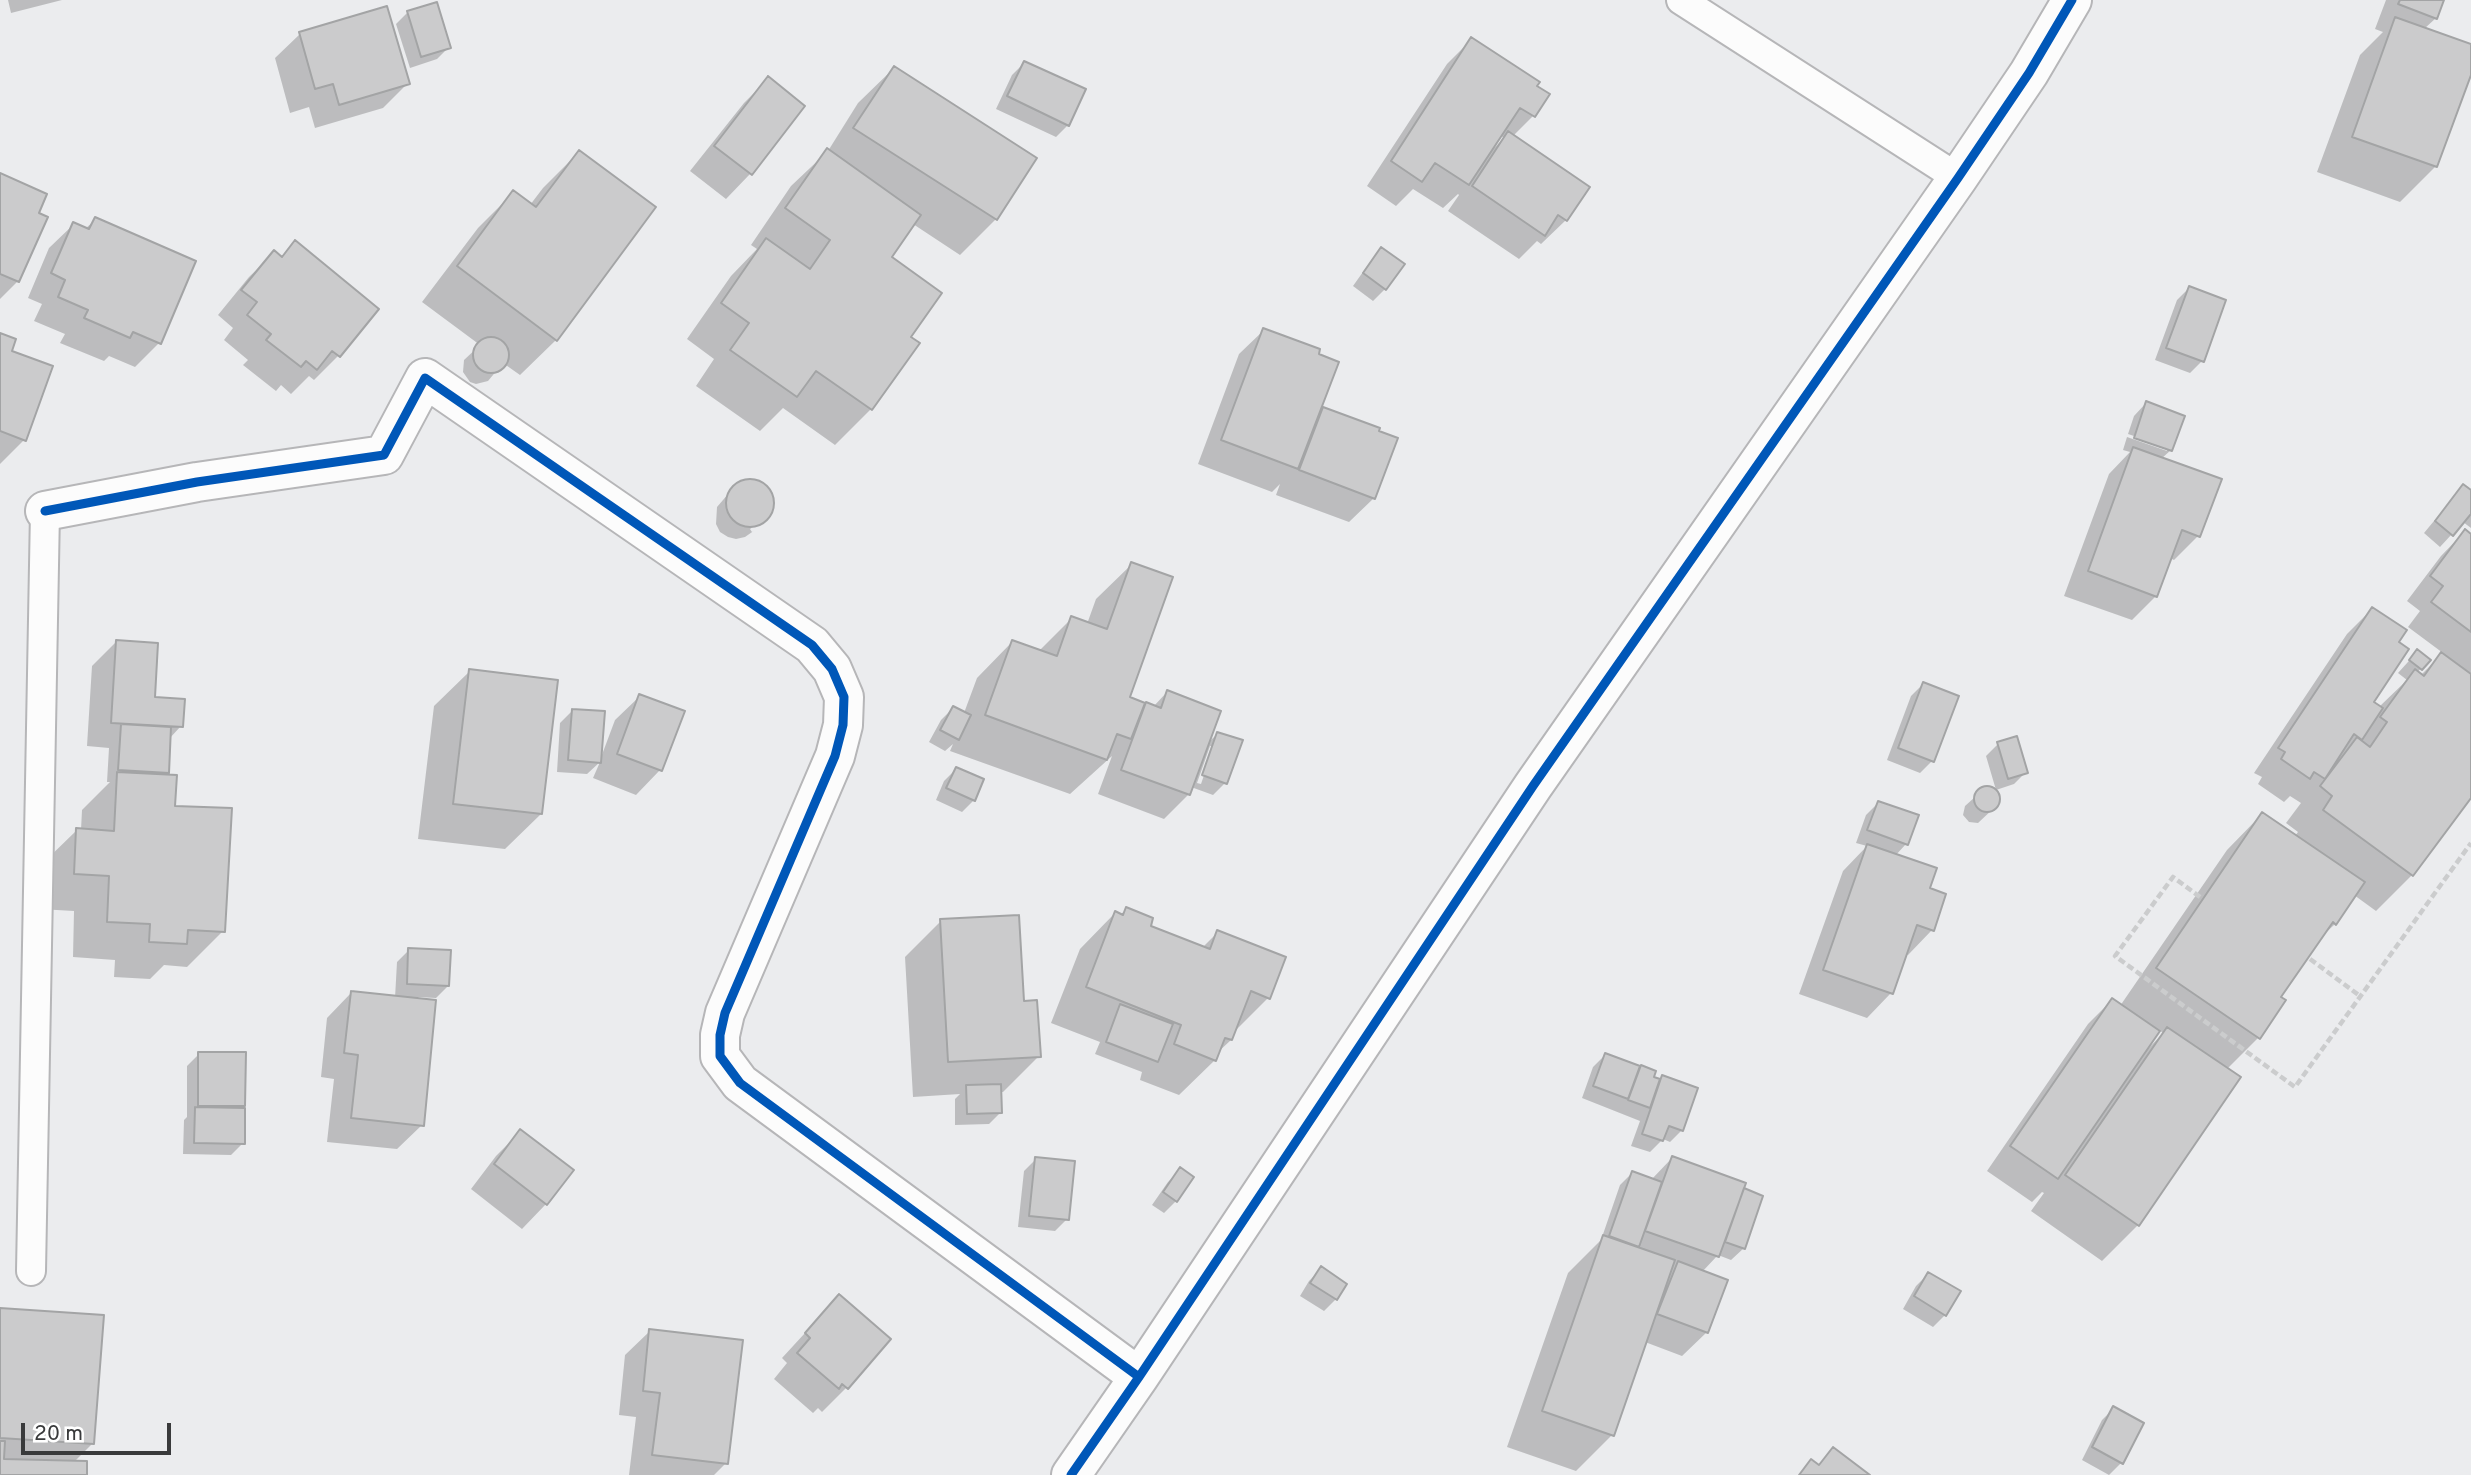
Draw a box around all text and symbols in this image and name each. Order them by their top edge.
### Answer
scale bar [24,1408,175,1452]
text: 20 m [34,1421,83,1448]

